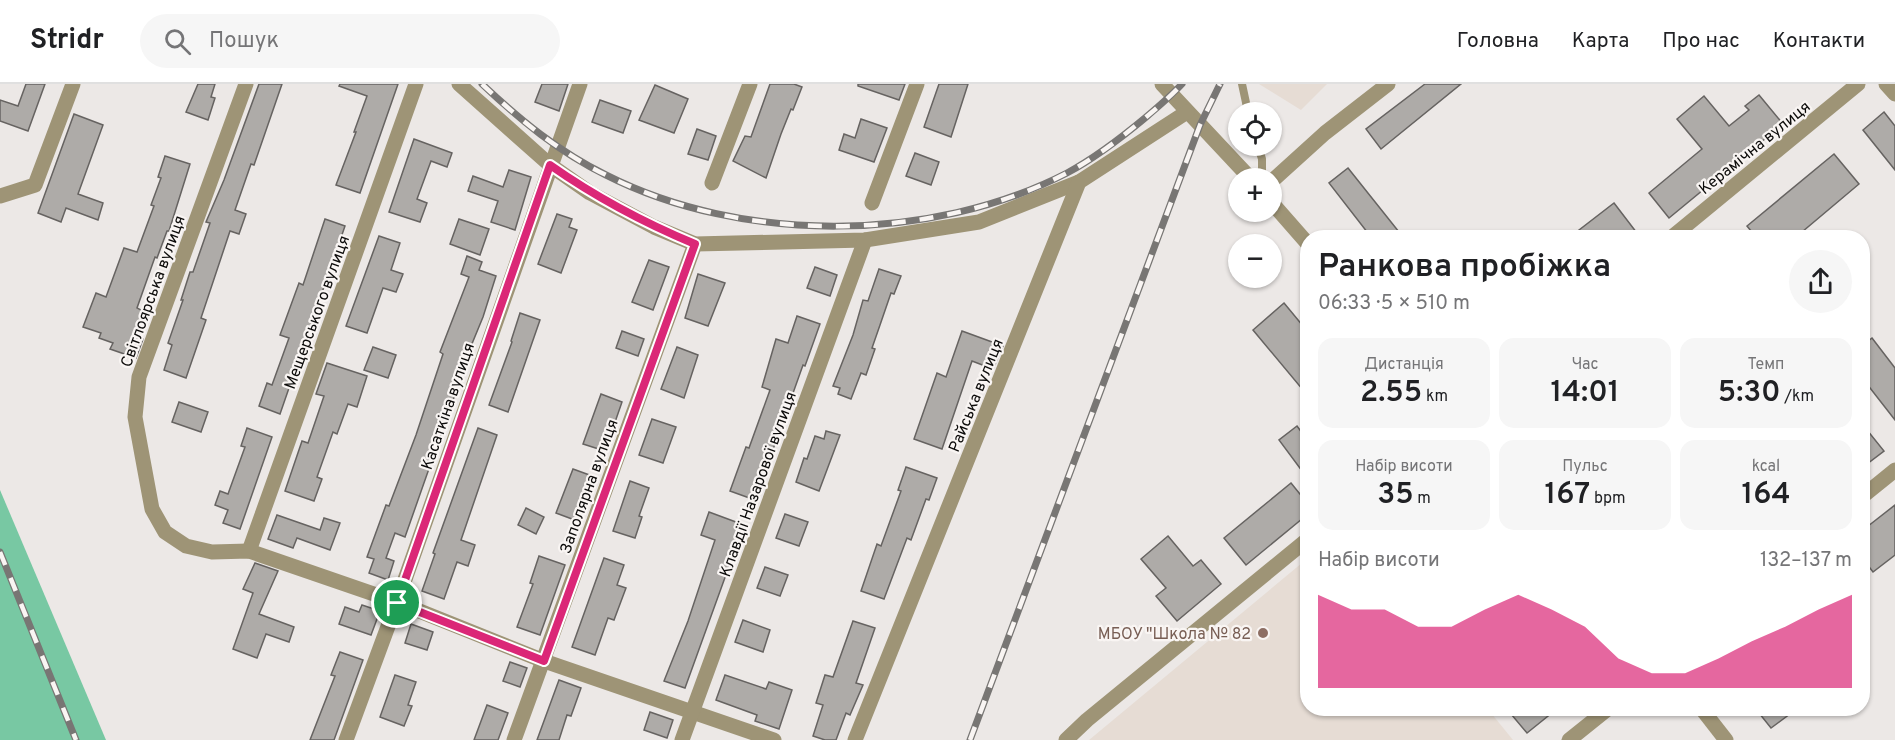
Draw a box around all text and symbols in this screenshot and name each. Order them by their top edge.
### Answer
search box [140,14,560,68]
text: Stridr [30,23,104,59]
icon: search [161,25,194,58]
text: Пошук [209,28,279,55]
text: Головна [1457,28,1539,55]
text: Карта [1572,28,1629,55]
text: Про нас [1662,28,1740,55]
text: Контакти [1773,28,1865,55]
street label: Керамічна вулиця [1695,97,1815,200]
map controls [1228,102,1282,288]
button: locate [1228,102,1282,156]
button: + [1228,168,1282,222]
street label: Світлоярська вулиця [117,213,191,370]
street label: Мещерського вулиця [281,233,355,392]
button: − [1228,234,1282,288]
text: Ранкова пробіжка [1318,247,1611,289]
button: share [1789,250,1852,313]
text: 06:33 · 5 × 510 m [1318,291,1470,317]
street label: Райська вулиця [945,336,1009,455]
street label: Касаткіна вулиця [418,340,480,473]
text: Дистанція [1364,355,1444,375]
text: Час [1572,355,1598,375]
text: Темп [1748,355,1784,375]
text: 2.55 [1360,375,1422,412]
text: 14:01 [1550,375,1620,412]
text: 5:30 [1718,375,1781,412]
text: km [1422,387,1448,407]
text: /km [1781,387,1814,407]
street label: Клавдії Назарової вулиця [716,389,802,580]
street label: Заполярна вулиця [556,417,624,557]
text: Набір висоти [1355,457,1453,477]
text: Пульс [1562,457,1608,477]
text: kcal [1752,457,1780,477]
text: 35 [1377,477,1414,514]
text: 167 [1545,477,1590,514]
text: 164 [1741,477,1791,514]
text: m [1414,489,1431,509]
text: bpm [1590,489,1625,509]
text: Набір висоти [1318,548,1440,574]
text: 132–137 m [1760,548,1852,574]
pin [371,577,422,628]
icon: arrive [380,586,413,619]
place label: МБОУ "Школа № 82 [1098,625,1251,645]
marker: МБОУ "Школа № 82 [1256,626,1270,640]

